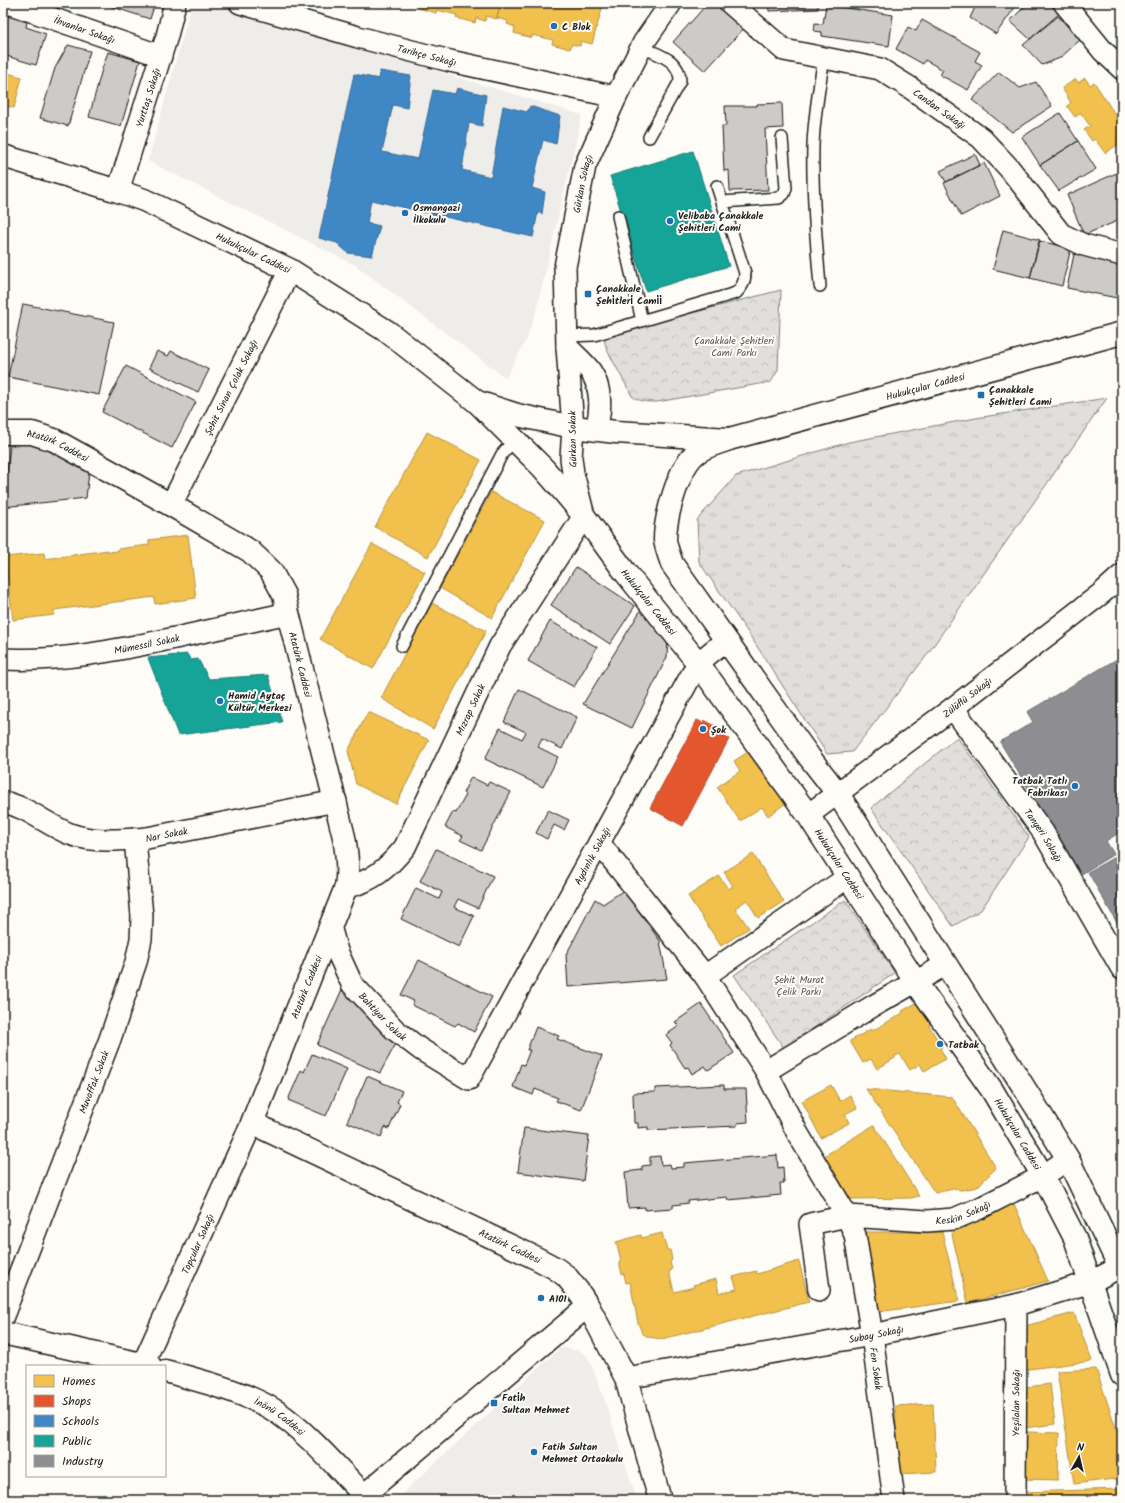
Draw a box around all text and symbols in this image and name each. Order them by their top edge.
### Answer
street label: İhvanlar Sokağı [51,12,117,49]
place label: C Blok [562,19,591,35]
marker: C Blok [549,21,559,31]
street label: Tarihçe Sokağı [395,41,458,71]
street label: Yurttaş Sokağı [132,66,165,129]
street label: Candan Sokağı [909,85,969,134]
street label: Gürkan Sokağı [569,152,598,214]
place label: Osmangazi İlkokulu [413,200,460,228]
marker: Osmangazi İlkokulu [400,208,410,218]
place label: Velibaba Çanakkale Şehitleri Cami [678,208,763,236]
marker: Velibaba Çanakkale Şehitleri Cami [665,216,675,226]
street label: Hukukçular Caddesi [213,229,294,278]
place label: Çanakkale Şehi̇tleri̇ Cami̇i̇ [596,281,662,309]
marker: Çanakkale Şehi̇tleri̇ Cami̇i̇ [583,289,593,299]
park label: Çanakkale Şehitleri Cami Parkı [694,333,775,361]
street label: Şehit Sinan Çolak Sokağı [201,337,263,438]
street label: Hukukçular Caddesi [884,369,968,405]
place label: Çanakkale Şehitleri Cami [989,382,1052,410]
marker: Çanakkale Şehitleri Cami [976,390,986,400]
street label: Gürkan Sokak [564,410,581,468]
street label: Atatürk Caddesi [26,426,92,467]
street label: Hukukçular Caddesi [616,566,680,640]
street label: Mümessil Sokak [113,630,182,659]
street label: Atatürk Caddesi [284,630,316,700]
street label: Zülüflü Sokağı [939,673,996,722]
street label: Mızrap Sokak [452,681,490,739]
place label: Hamid Aytaç Kültür Merkezi [228,688,292,716]
marker: Hamid Aytaç Kültür Merkezi [215,696,225,706]
place label: Şok [711,722,727,738]
marker: Şok [698,724,708,734]
place label: Tatbak Tatlı Fabrikası [1012,773,1067,801]
marker: Tatbak Tatlı Fabrikası [1070,781,1080,791]
street label: Tanyeri Sokağı [1019,805,1066,866]
street label: Nar Sokak [144,823,189,847]
street label: Aydınlık Sokağı [570,824,615,888]
street label: Hukukçular Caddesi [810,826,868,903]
street label: Atatürk Caddesi [287,953,327,1021]
park label: Şehit Murat Çelik Parkı [774,972,824,1000]
street label: Bahtiyar Sokak [354,989,410,1046]
place label: Tatbak [948,1037,980,1053]
marker: Tatbak [935,1039,945,1049]
street label: Muvaffak Sokak [75,1048,114,1116]
street label: Hukukçular Caddesi [989,1095,1045,1174]
street label: Keskin Sokağı [935,1197,994,1229]
street label: Topçular Sokağı [178,1211,219,1277]
street label: Atatürk Caddesi [476,1225,544,1268]
place label: A101 [549,1291,566,1307]
marker: A101 [536,1293,546,1303]
street label: Subay Sokağı [848,1322,906,1348]
street label: Fen Sokak [865,1346,886,1391]
legend [26,1365,166,1477]
street label: Yeşilalan Sokağı [1008,1369,1025,1437]
text: Homes [62,1372,96,1391]
place label: Fati̇h Sultan Mehmet [502,1390,570,1418]
text: Shops [62,1392,91,1411]
street label: İnönü Caddesi [251,1394,308,1440]
marker: Fati̇h Sultan Mehmet [489,1398,499,1408]
text: Schools [62,1412,99,1431]
text: Public [62,1432,92,1451]
north arrow [1059,1437,1099,1477]
place label: Fatih Sultan Mehmet Ortaokulu [542,1439,623,1467]
text: N [1076,1439,1085,1457]
marker: Fatih Sultan Mehmet Ortaokulu [529,1447,539,1457]
text: Industry [62,1452,104,1471]

